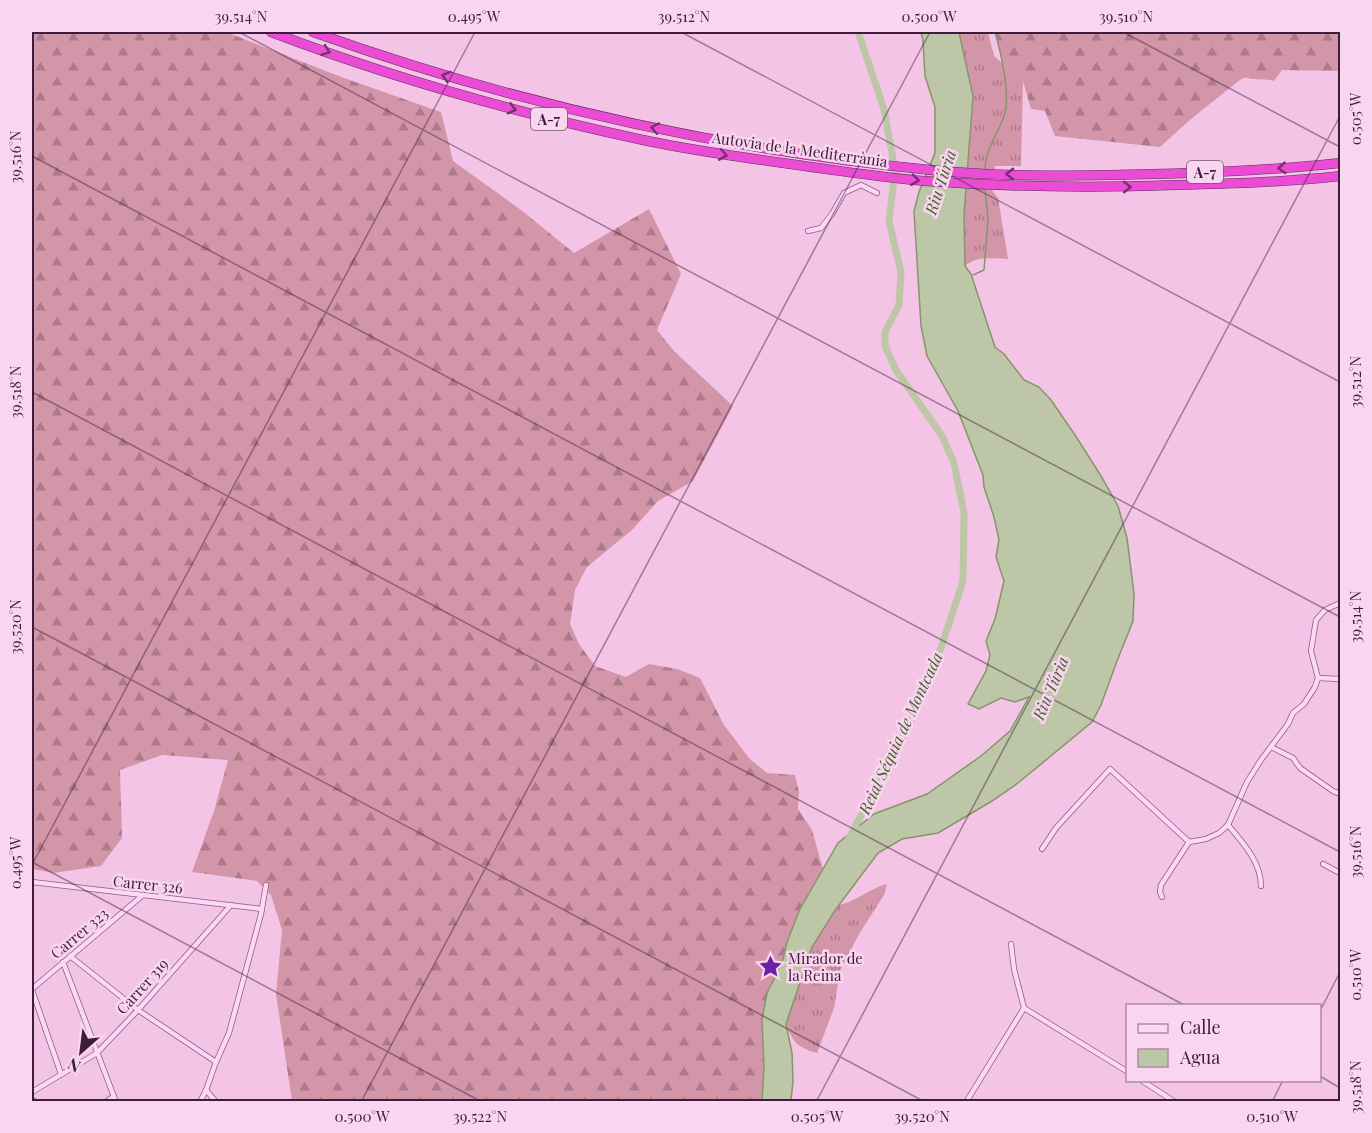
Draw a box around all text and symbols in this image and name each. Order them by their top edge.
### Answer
text: 39.514°N [215,6,268,26]
text: 0.495°W [448,6,501,26]
text: 39.512°N [658,6,711,26]
text: 0.500°W [901,6,957,26]
text: 39.510°N [1099,6,1153,26]
one-way arrow [320,44,331,57]
one-way arrow [441,70,452,83]
text: 0.505°W [1345,92,1365,145]
one-way arrow [506,102,517,114]
road number: A-7 [531,108,567,130]
one-way arrow [650,122,660,135]
street label: Autovia de la Mediterrània [710,127,889,171]
text: 39.516°N [5,130,25,184]
water label: Riu Túria [919,147,960,218]
one-way arrow [718,148,728,161]
road number: A-7 [1187,161,1223,183]
one-way arrow [1278,161,1287,174]
one-way arrow [1006,168,1015,181]
one-way arrow [910,173,919,185]
one-way arrow [1123,181,1132,193]
text: 39.512°N [1345,355,1365,408]
text: 39.518°N [5,365,25,419]
text: 39.514°N [1345,590,1365,643]
text: 39.520°N [5,599,25,655]
water label: Reial Séquia de Montcada [853,649,947,818]
water label: Riu Túria [1027,653,1073,724]
text: 39.516°N [1345,825,1365,879]
text: 0.495°W [5,836,25,889]
street label: Carrer 326 [112,870,184,898]
street label: Carrer 323 [46,903,112,963]
place label: Mirador de la Reina [788,948,863,985]
text: 0.510°W [1345,949,1365,1001]
street label: Carrer 319 [112,954,172,1018]
place icon: Mirador de la Reina [757,954,783,980]
legend [1126,1004,1321,1082]
text: Calle [1180,1015,1221,1039]
north arrow [51,1022,111,1082]
text: Agua [1179,1045,1220,1069]
text: N [63,1053,84,1078]
text: 39.518°N [1345,1060,1365,1114]
text: 0.500°W [334,1106,390,1126]
text: 39.522°N [453,1106,507,1126]
text: 0.505°W [791,1106,844,1126]
text: 39.520°N [894,1106,950,1126]
text: 0.510°W [1246,1106,1298,1126]

